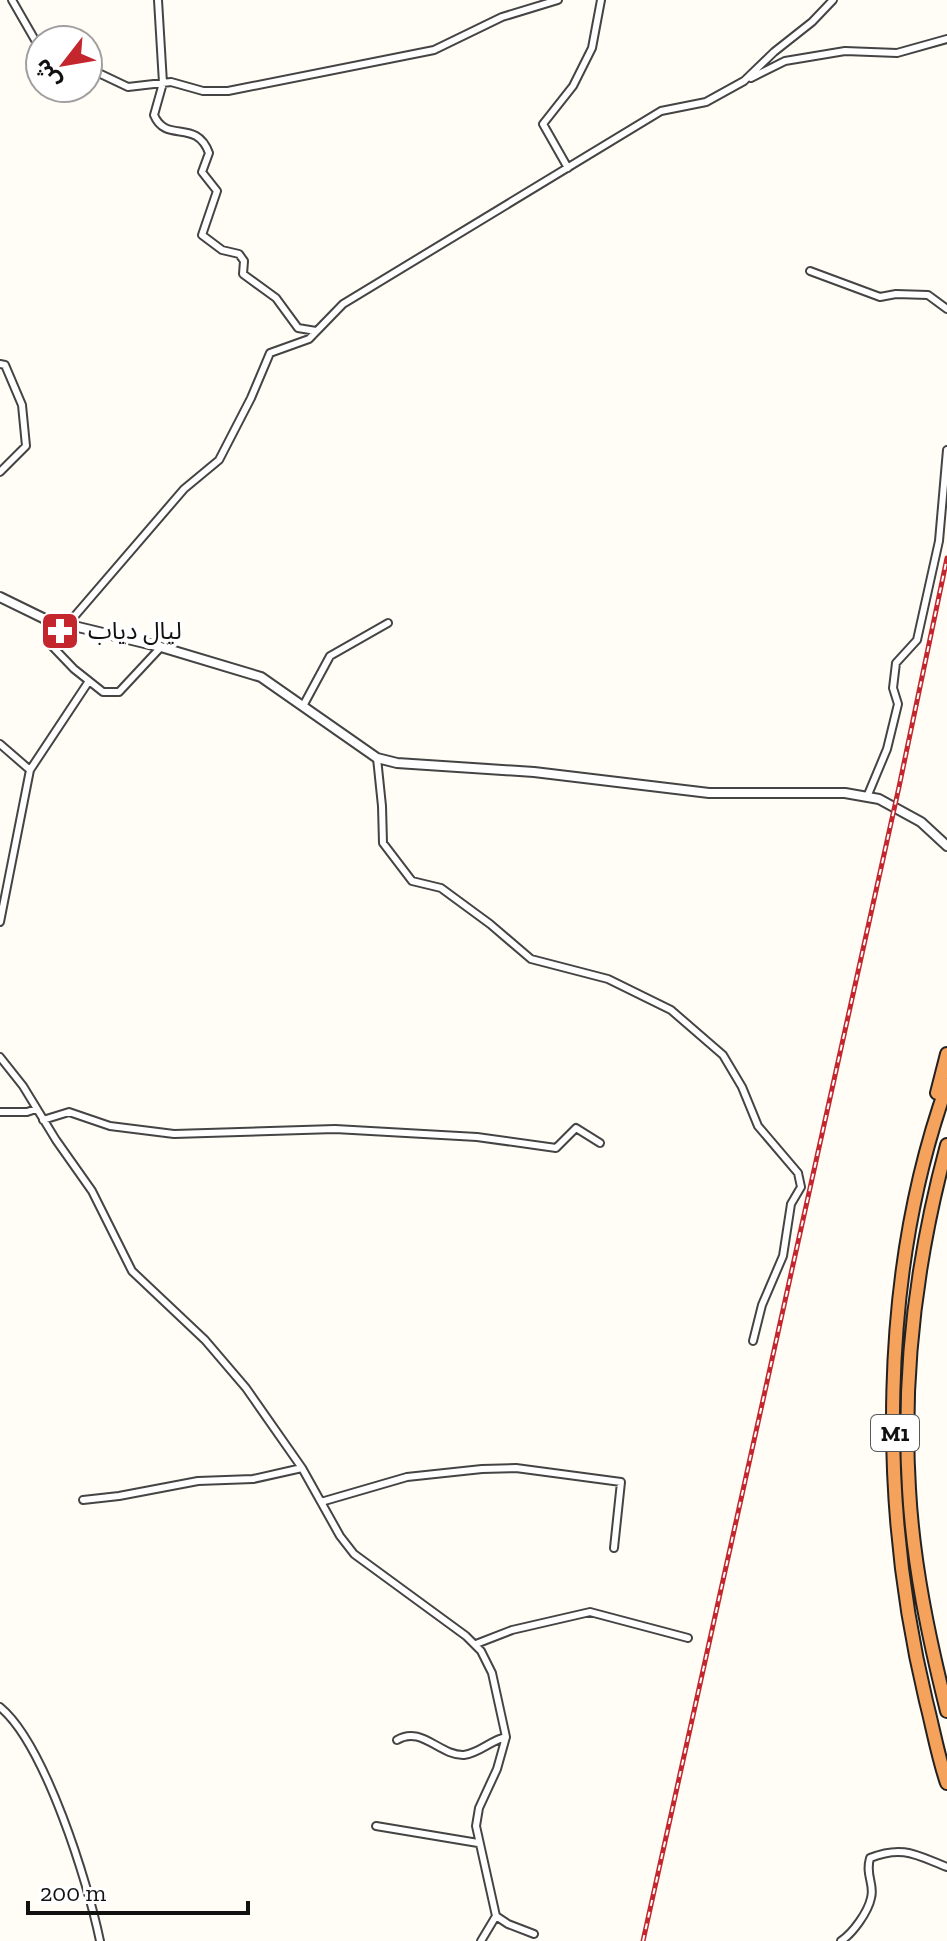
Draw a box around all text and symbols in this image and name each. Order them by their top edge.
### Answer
north arrow [24,24,104,104]
text: ش [28,54,67,94]
pharmacy icon: ليال دياب [39,610,81,652]
place label: ليال دياب [88,616,182,645]
road number: M1 [871,1415,919,1451]
scale bar [28,1865,248,1915]
text: 200 m [40,1878,106,1907]

